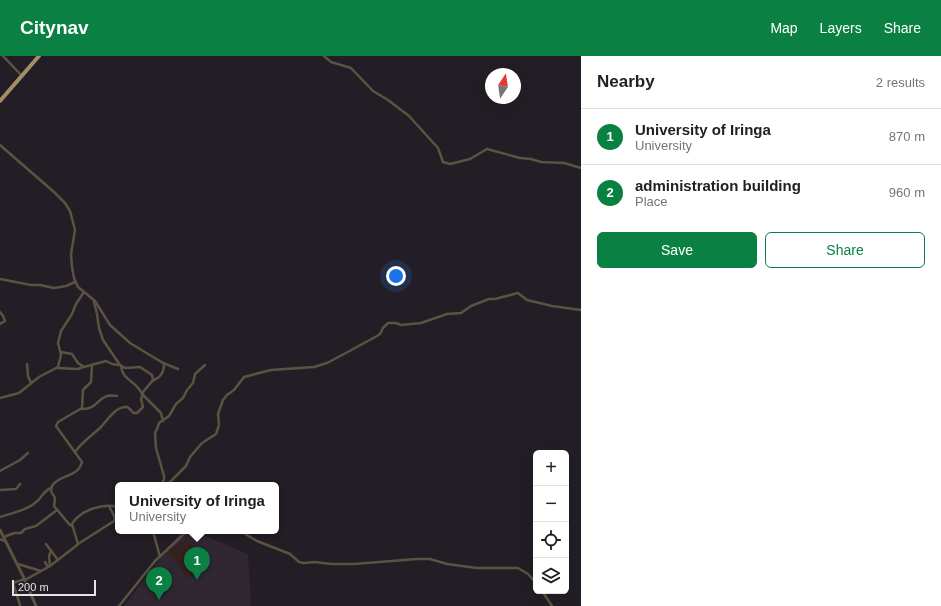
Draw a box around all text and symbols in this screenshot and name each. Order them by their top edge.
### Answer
text: Citynav [20,17,89,38]
text: Map [770,20,798,36]
text: Layers [820,20,862,36]
text: Share [884,20,921,36]
north arrow [485,68,521,104]
text: Nearby [597,72,655,91]
text: 2 results [876,75,925,90]
text: University of Iringa [635,121,771,138]
text: 1 [606,129,614,144]
text: 870 m [889,129,925,144]
text: University [635,138,692,153]
text: administration building [635,177,801,194]
text: 2 [606,185,614,200]
text: 960 m [889,185,925,200]
text: Place [635,194,668,209]
button: Save [597,232,757,268]
button: Share [765,232,925,268]
your location [386,266,406,286]
map controls [533,450,569,594]
button: + [533,450,569,486]
popup [115,482,279,534]
button: − [533,486,569,522]
text: University of Iringa [129,492,265,509]
text: University [129,509,186,524]
button: locate [533,522,569,558]
pin: 1 [184,547,210,580]
button: layers [533,558,569,594]
pin: 2 [146,567,172,600]
scale bar [12,578,96,597]
text: 200 m [18,581,49,593]

